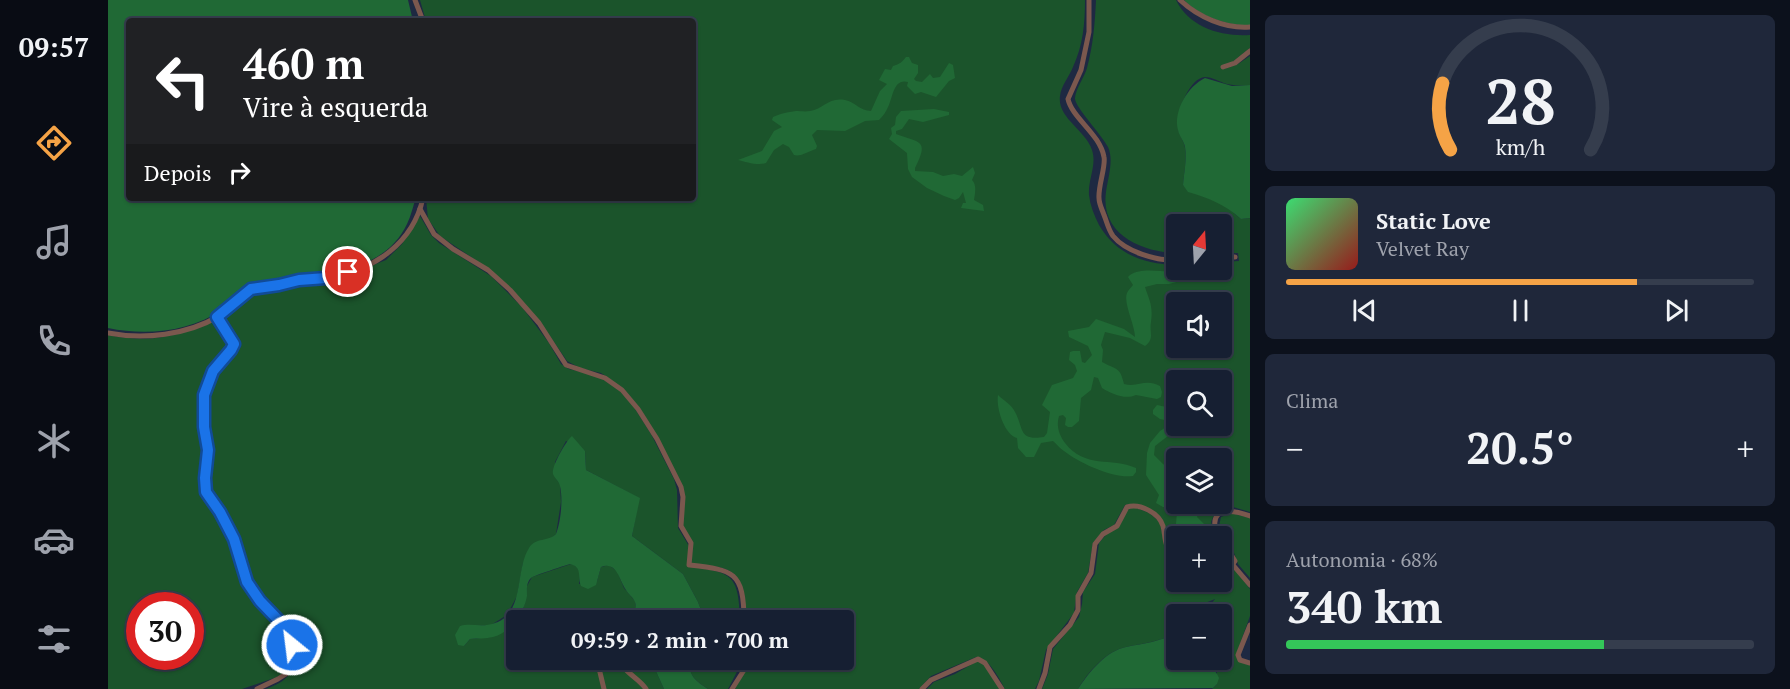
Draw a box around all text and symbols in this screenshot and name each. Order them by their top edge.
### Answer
text: 09:57 [19,29,89,65]
text: 460 m [243,35,364,91]
icon: left [144,42,222,120]
text: 28 [1485,59,1555,142]
text: Vire à esquerda [243,89,428,125]
icon: directions [33,122,75,164]
text: km/h [1495,133,1545,161]
icon: right [223,156,256,189]
text: Depois [144,158,211,187]
text: Static Love [1376,206,1491,235]
north arrow [1166,214,1232,280]
map controls [1166,214,1232,670]
icon: music [33,221,75,263]
text: Velvet Ray [1376,235,1469,262]
pin [322,246,373,297]
icon: arrive [331,255,364,288]
button: sound [1166,292,1232,358]
icon: previous [1348,294,1381,327]
icon: pause [1504,294,1537,327]
icon: next [1660,294,1693,327]
icon: phone [33,320,75,362]
button: search [1166,370,1232,436]
text: Clima [1286,387,1338,414]
text: 20.5° [1466,417,1574,477]
icon: climate [33,420,75,462]
text: − [1286,427,1304,470]
text: + [1736,427,1754,470]
button: layers [1166,448,1232,514]
icon: car [33,519,75,561]
button: + [1166,526,1232,592]
text: Autonomia · 68% [1286,546,1438,573]
text: 340 km [1286,576,1442,636]
speed limit sign: 30 [126,592,204,670]
button: − [1166,604,1232,670]
position arrow [260,613,324,677]
icon: filters [33,618,75,660]
text: 09:59 · 2 min · 700 m [571,625,789,654]

